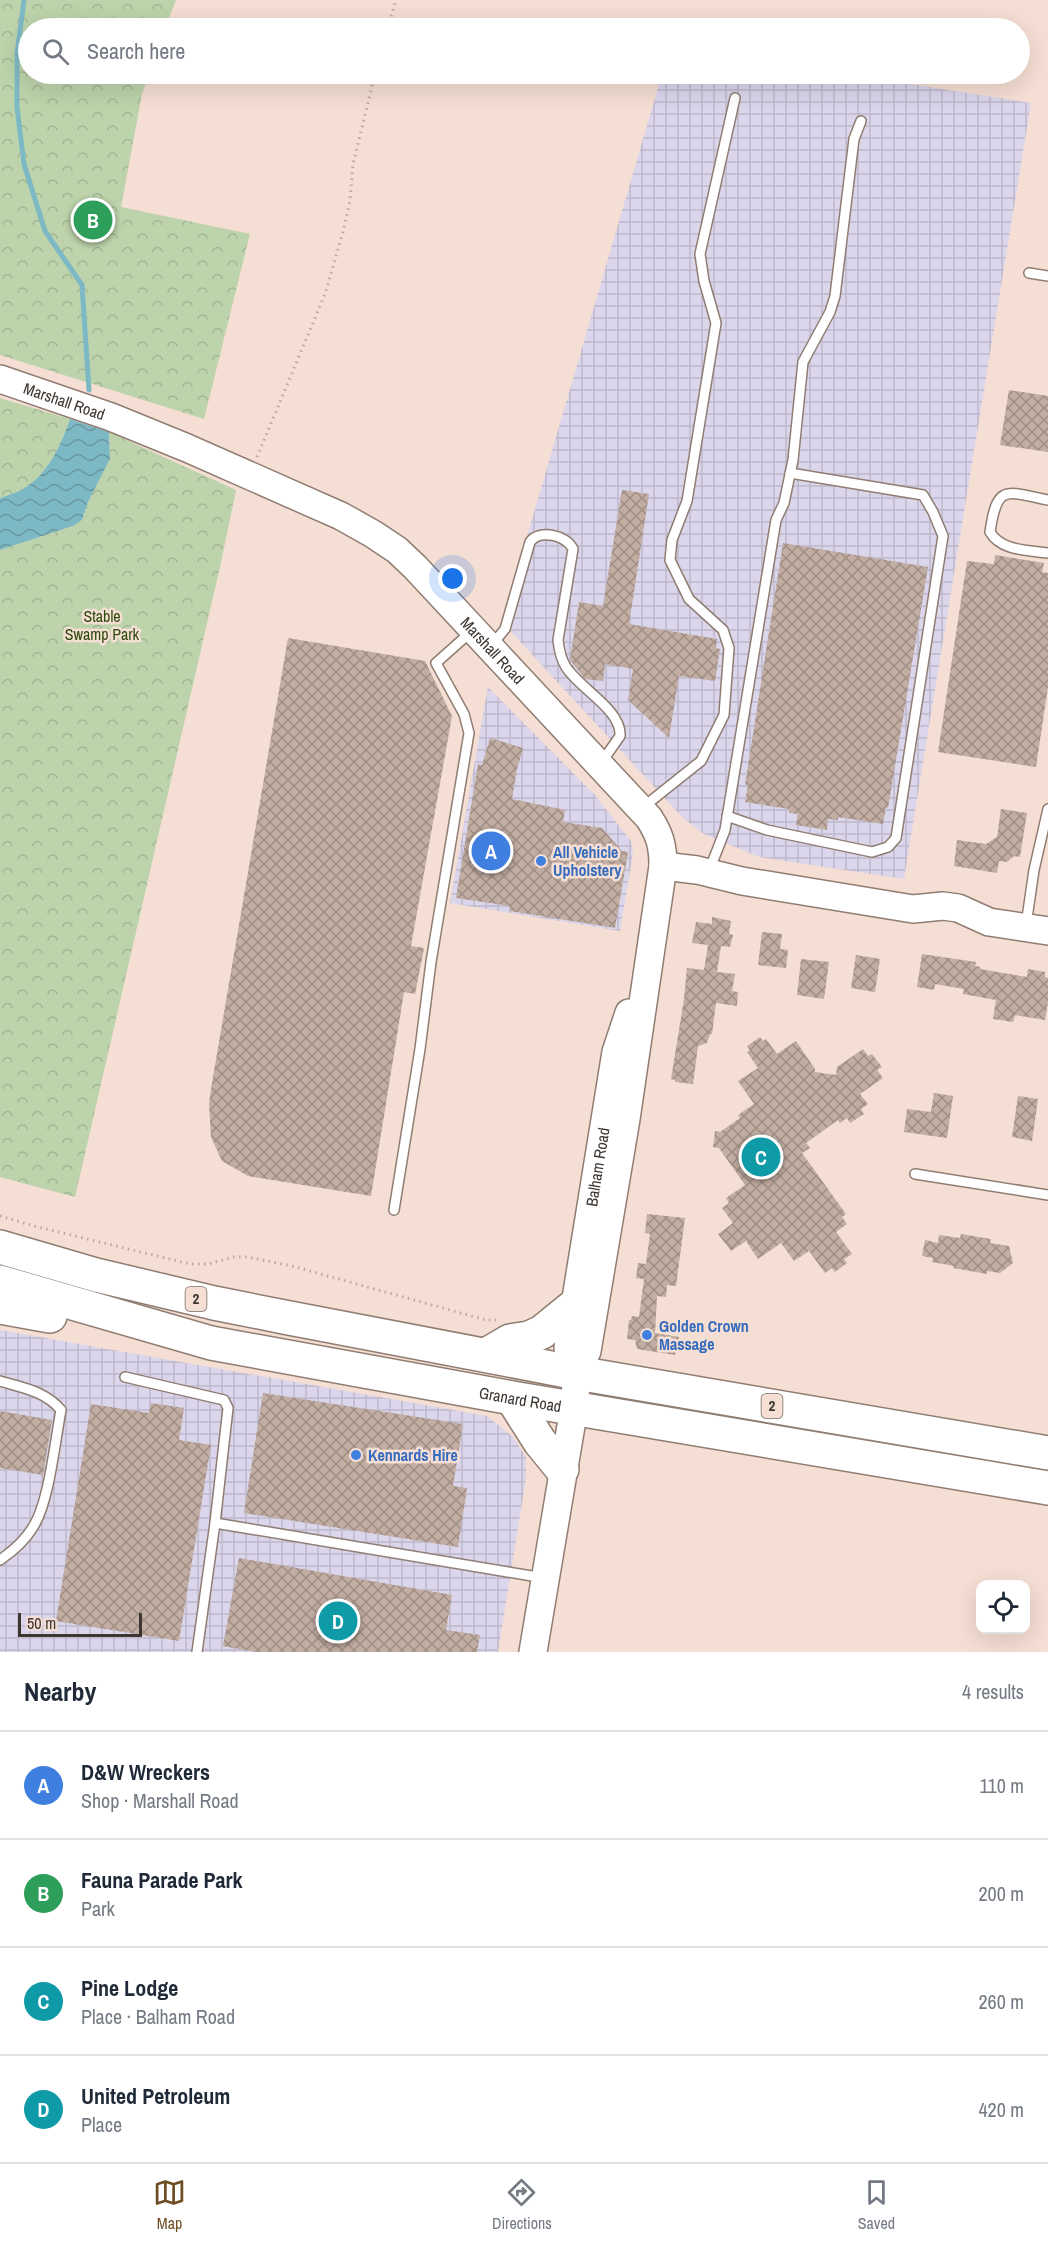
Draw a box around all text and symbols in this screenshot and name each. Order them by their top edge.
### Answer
search box [18,18,1030,84]
icon: search [39,35,72,68]
text: Search here [87,36,185,66]
pin: B [74,198,112,242]
street label: Marshall Road [21,377,108,425]
your location [438,564,467,593]
park label: Stable Swamp Park [65,605,140,645]
street label: Marshall Road [456,612,530,689]
pin: A [472,828,510,874]
place label: All Vehicle Upholstery [553,841,622,881]
marker: All Vehicle Upholstery [534,854,548,868]
street label: Balham Road [580,1126,615,1208]
pin: C [742,1134,780,1180]
road number: 2 [186,1287,206,1311]
place label: Golden Crown Massage [659,1315,749,1355]
marker: Golden Crown Massage [640,1328,654,1342]
street label: Granard Road [477,1381,563,1417]
road number: 2 [762,1394,782,1418]
place label: Kennards Hire [368,1444,458,1466]
marker: Kennards Hire [349,1448,363,1462]
map controls [976,1580,1030,1634]
button: locate [976,1580,1030,1634]
pin: D [318,1598,358,1644]
scale bar [18,1610,142,1638]
text: 50 m [27,1612,56,1634]
text: Nearby [24,1674,96,1709]
text: 4 results [962,1678,1024,1705]
text: D&W Wreckers [81,1757,210,1787]
text: A [38,1772,49,1799]
text: 110 m [980,1772,1024,1799]
text: Shop · Marshall Road [81,1787,239,1814]
text: Fauna Parade Park [81,1865,243,1895]
text: B [38,1880,49,1907]
text: 200 m [978,1880,1024,1907]
text: Park [81,1895,115,1922]
text: Pine Lodge [81,1973,178,2003]
text: C [38,1988,49,2015]
text: 260 m [978,1988,1024,2015]
text: Place · Balham Road [81,2003,235,2030]
text: United Petroleum [81,2081,230,2111]
text: D [38,2096,49,2123]
text: 420 m [978,2096,1024,2123]
text: Place [81,2111,122,2138]
tab: Map [153,2176,186,2234]
tab: Directions [492,2176,552,2234]
tab: Saved [858,2176,895,2234]

